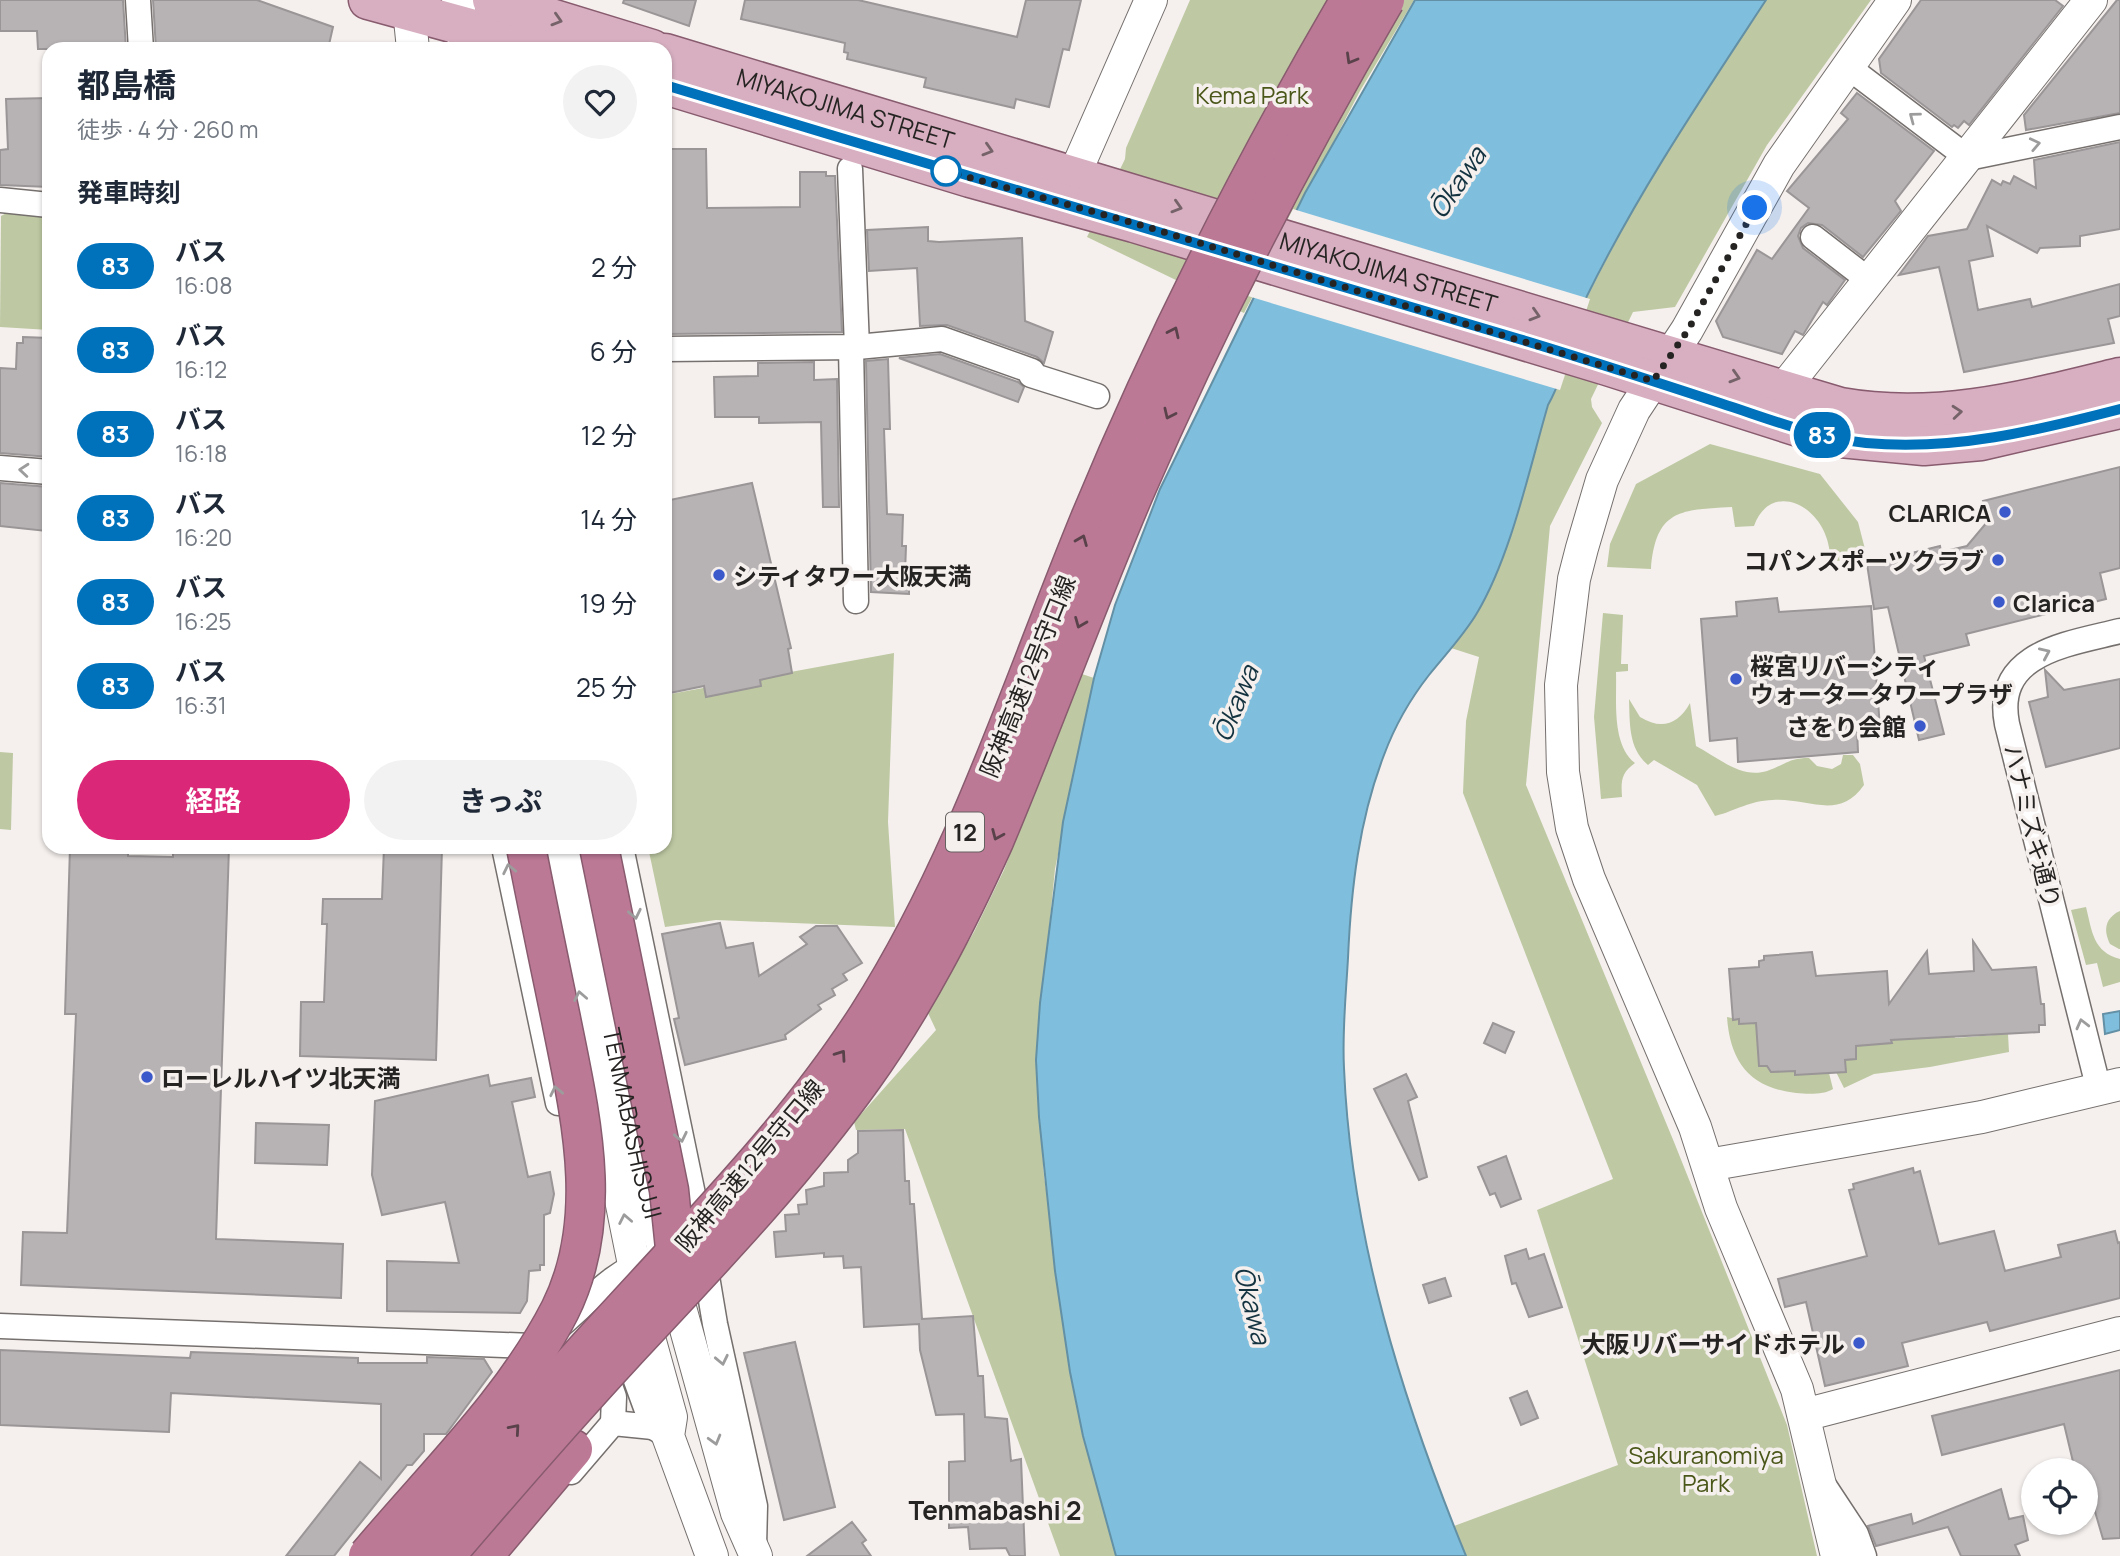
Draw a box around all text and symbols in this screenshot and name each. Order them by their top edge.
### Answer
one-way arrow [551,12,563,27]
one-way arrow [1346,51,1359,64]
street label: MIYAKOJIMA STREET [733,59,959,156]
text: 都島橋 [77,62,176,107]
button: heart [563,65,637,139]
park label: Kema Park [1195,78,1310,111]
one-way arrow [1909,112,1922,125]
text: 徒歩 · 4 分 · 260 m [77,113,259,145]
water label: Ōkawa [1420,138,1495,225]
one-way arrow [2029,138,2041,153]
one-way arrow [982,142,994,157]
unlabelled marker [931,156,961,186]
text: 発車時刻 [77,174,181,210]
your location [1737,190,1772,225]
one-way arrow [1171,198,1183,213]
street label: MIYAKOJIMA STREET [1276,223,1502,320]
text: バス [175,233,227,269]
text: 83 [101,249,130,282]
text: 2 分 [591,249,637,285]
text: 16:08 [175,269,233,301]
one-way arrow [1529,307,1541,322]
text: バス [175,317,227,353]
one-way arrow [1166,327,1180,339]
text: 83 [101,333,130,366]
text: 6 分 [590,333,637,369]
text: 16:12 [175,353,227,385]
one-way arrow [1728,369,1740,383]
text: バス [175,401,227,437]
one-way arrow [1952,405,1963,420]
one-way arrow [1164,407,1178,419]
line badge: 83 [1790,412,1854,458]
text: 83 [101,417,130,450]
text: 12 分 [581,417,637,453]
text: 83 [1808,418,1836,451]
text: 16:18 [175,437,227,469]
one-way arrow [19,463,30,478]
text: バス [175,485,227,521]
place label: CLARICA [1888,496,1991,529]
text: 83 [101,501,130,534]
text: 14 分 [580,501,637,537]
marker: CLARICA [1997,504,2013,520]
text: 16:20 [175,521,232,553]
one-way arrow [1073,534,1087,546]
place label: コパンスポーツクラブ [1744,544,1984,577]
marker: コパンスポーツクラブ [1990,552,2006,568]
place label: シティタワー大阪天満 [733,559,972,592]
marker: シティタワー大阪天満 [711,567,727,583]
text: バス [175,569,227,605]
street label: 阪神高速12号守口線 [971,570,1083,782]
text: 83 [101,585,130,618]
text: 19 分 [580,585,637,621]
place label: Clarica [2013,586,2095,619]
marker: Clarica [1991,594,2007,610]
text: 16:25 [175,605,232,637]
one-way arrow [1075,617,1089,629]
one-way arrow [2038,647,2050,661]
place label: 桜宮リバーシティ ウォータータワープラザ [1750,649,2013,710]
text: バス [175,653,227,689]
water label: Ōkawa [1203,658,1267,746]
text: 83 [101,669,130,702]
text: 25 分 [576,669,637,705]
marker: 桜宮リバーシティ ウォータータワープラザ [1728,671,1744,687]
text: 16:31 [175,689,227,721]
place label: さをり会館 [1786,710,1906,743]
marker: さをり会館 [1912,718,1928,734]
street label: ハナミズキ通り [1997,741,2069,911]
button: 経路 [77,760,350,840]
button: きっぷ [364,760,637,840]
road number: 12 [946,812,984,852]
one-way arrow [991,828,1005,840]
one-way arrow [503,863,517,875]
one-way arrow [627,908,642,920]
one-way arrow [574,990,589,1002]
one-way arrow [2076,1018,2090,1030]
street label: TENMABASHISUJI [596,1025,671,1222]
one-way arrow [833,1050,845,1063]
place label: ローレルハイツ北天満 [161,1061,401,1094]
marker: ローレルハイツ北天満 [139,1069,155,1085]
street label: 阪神高速12号守口線 [667,1072,831,1258]
one-way arrow [550,1085,565,1097]
one-way arrow [672,1131,687,1143]
one-way arrow [619,1213,634,1225]
water label: Ōkawa [1226,1262,1280,1349]
place label: 大阪リバーサイドホテル [1581,1327,1845,1360]
marker: 大阪リバーサイドホテル [1851,1335,1867,1351]
one-way arrow [714,1354,729,1366]
one-way arrow [507,1425,519,1438]
one-way arrow [707,1434,722,1446]
park label: Sakuranomiya Park [1628,1438,1784,1499]
map controls [2021,1458,2098,1535]
button: locate [2021,1458,2098,1535]
district label: Tenmabashi 2 [909,1492,1081,1528]

